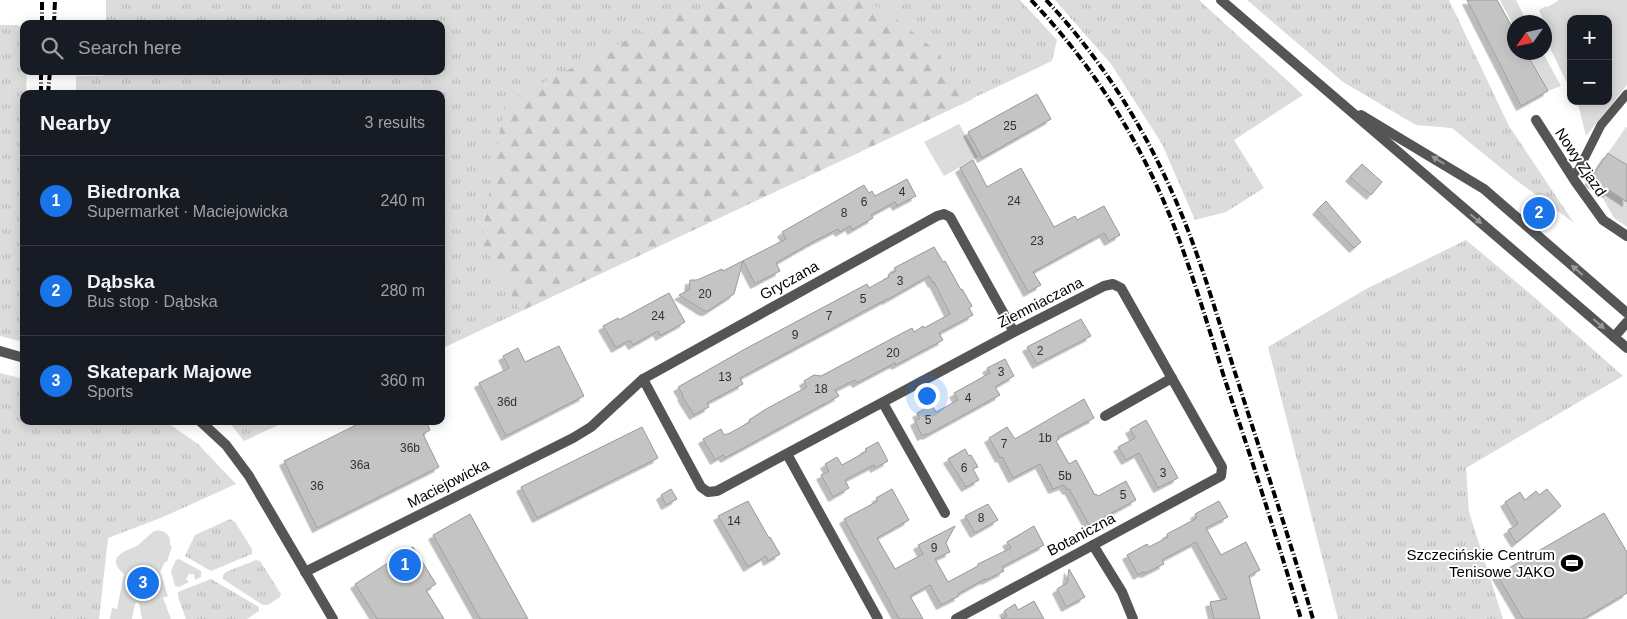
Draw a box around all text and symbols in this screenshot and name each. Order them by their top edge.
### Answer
north arrow [1507,15,1552,60]
map controls [1567,15,1612,105]
button: + [1567,15,1612,60]
search box [20,20,445,75]
icon: search [38,34,66,62]
text: Search here [78,37,182,58]
button: − [1567,60,1612,105]
text: Nearby [40,111,111,134]
text: 3 results [365,114,425,131]
house number: 25 [1003,119,1017,133]
street label: Nowy Zjazd [1552,125,1610,199]
one-way arrow [1432,155,1445,165]
text: Biedronka [87,181,180,202]
house number: 4 [899,185,906,199]
text: 1 [52,192,60,209]
text: 240 m [381,192,425,209]
house number: 24 [1007,194,1021,208]
pin: 2 [1523,194,1555,232]
house number: 6 [861,195,868,209]
text: Supermarket · Maciejowicka [87,203,288,220]
house number: 8 [841,206,848,220]
one-way arrow [1469,213,1482,224]
house number: 23 [1030,234,1044,248]
street label: Gryczana [757,257,822,303]
one-way arrow [1571,265,1583,276]
text: Dąbska [87,271,155,292]
street label: Ziemniaczana [995,273,1086,331]
house number: 3 [897,274,904,288]
text: 2 [52,282,60,299]
text: 280 m [381,282,425,299]
house number: 20 [698,287,712,301]
house number: 5 [860,292,867,306]
text: Bus stop · Dąbska [87,293,218,310]
house number: 24 [651,309,665,323]
house number: 7 [826,309,833,323]
one-way arrow [1593,319,1606,330]
house number: 9 [792,328,799,342]
house number: 2 [1037,344,1044,358]
house number: 20 [886,346,900,360]
text: Skatepark Majowe [87,361,252,382]
house number: 3 [998,365,1005,379]
house number: 13 [718,370,732,384]
text: 3 [52,372,60,389]
text: 360 m [381,372,425,389]
house number: 18 [814,382,828,396]
text: Sports [87,383,133,400]
your location [914,383,940,409]
house number: 4 [965,391,972,405]
house number: 36d [497,395,517,409]
house number: 5 [925,413,932,427]
house number: 1b [1038,431,1052,445]
house number: 7 [1001,437,1008,451]
house number: 36b [400,441,420,455]
street label: Maciejowicka [404,455,492,511]
house number: 36a [350,458,370,472]
house number: 6 [961,461,968,475]
house number: 3 [1160,466,1167,480]
house number: 5b [1058,469,1072,483]
house number: 36 [310,479,324,493]
house number: 5 [1120,488,1127,502]
street label: Botaniczna [1044,509,1118,559]
house number: 8 [978,511,985,525]
house number: 14 [727,514,741,528]
house number: 9 [931,541,938,555]
pin: 1 [389,546,421,584]
place label: Szczecińskie Centrum Tenisowe JAKO [1407,546,1555,580]
sports icon: Szczecińskie Centrum Tenisowe JAKO [1559,550,1585,576]
pin: 3 [127,564,159,602]

